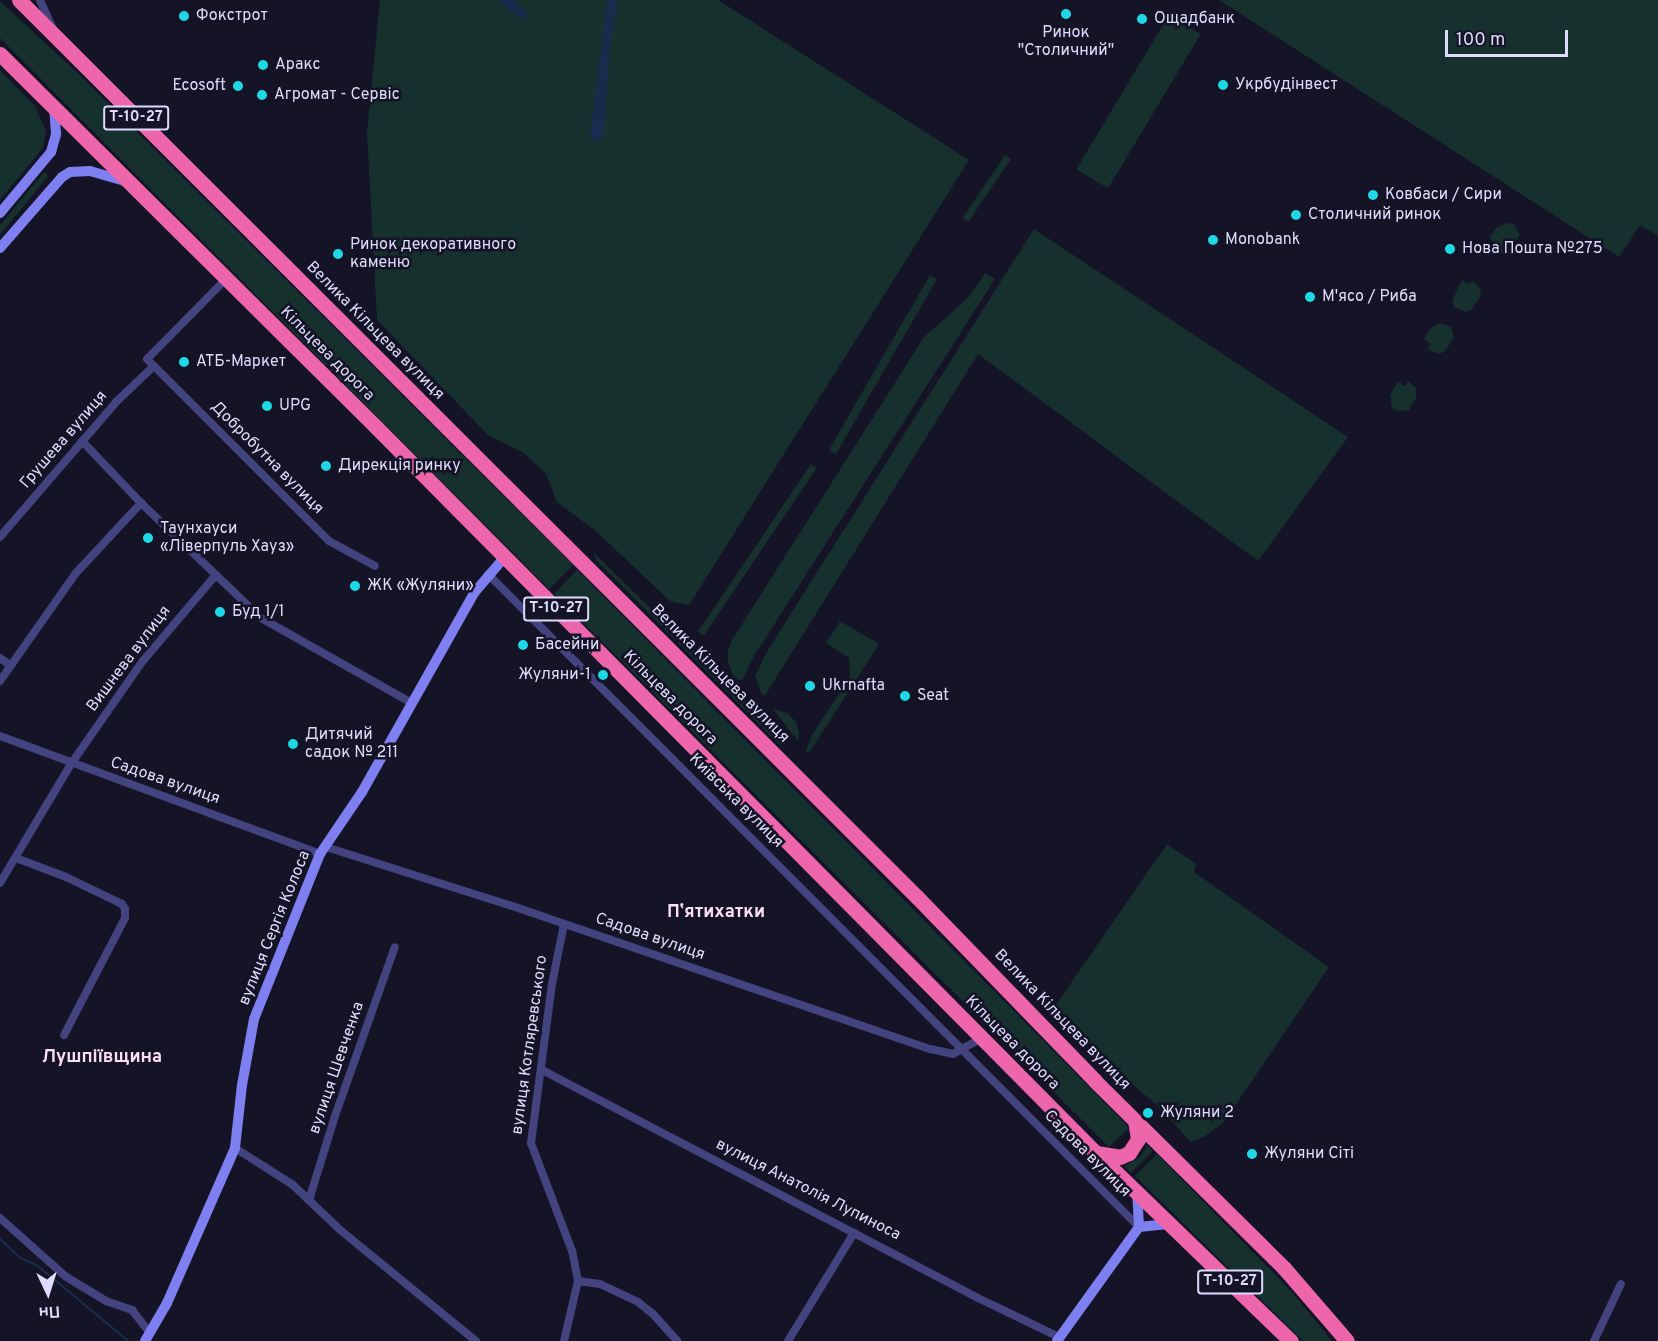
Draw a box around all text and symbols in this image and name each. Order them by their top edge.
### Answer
place label: Фокстрот [196,6,268,26]
marker: Ринок "Столичний" [1059,7,1073,21]
marker: Фокстрот [177,9,191,23]
place label: Ощадбанк [1154,9,1235,29]
marker: Ощадбанк [1135,12,1149,26]
scale bar [1448,18,1571,56]
place label: Ринок "Столичний" [1018,23,1114,61]
text: 100 m [1456,29,1505,52]
place label: Аракс [275,55,321,75]
marker: Аракс [256,58,270,72]
place label: Укрбудінвест [1235,75,1338,95]
place label: Ecosoft [172,76,226,96]
marker: Укрбудінвест [1216,78,1230,92]
marker: Ecosoft [231,79,245,93]
place label: Агромат - Сервіс [274,85,400,105]
marker: Агромат - Сервіс [255,88,269,102]
road number: Т-10-27 [103,106,169,130]
place label: Ковбаси / Сири [1385,185,1502,205]
marker: Ковбаси / Сири [1366,188,1380,202]
place label: Столичний ринок [1308,205,1442,225]
marker: Столичний ринок [1289,208,1303,222]
place label: Monobank [1225,230,1300,250]
marker: Monobank [1206,233,1220,247]
place label: Ринок декоративного каменю [350,235,516,273]
place label: Нова Пошта №275 [1462,239,1603,259]
marker: Нова Пошта №275 [1443,242,1457,256]
marker: Ринок декоративного каменю [331,247,345,261]
street label: Велика Кільцева вулиця [302,258,448,404]
place label: М'ясо / Риба [1322,287,1417,307]
marker: М'ясо / Риба [1303,290,1317,304]
street label: Кільцева дорога [276,303,378,405]
place label: АТБ-Маркет [196,352,286,372]
marker: АТБ-Маркет [177,355,191,369]
street label: Грушева вулиця [16,387,112,493]
place label: UPG [279,396,311,416]
street label: Добробутна вулиця [207,398,327,518]
marker: UPG [260,399,274,413]
place label: Дирекція ринку [338,456,461,476]
marker: Дирекція ринку [319,459,333,473]
place label: Таунхауси «Ліверпуль Хауз» [160,519,294,557]
marker: Таунхауси «Ліверпуль Хауз» [141,531,155,545]
place label: ЖК «Жуляни» [367,576,474,596]
marker: ЖК «Жуляни» [348,579,362,593]
road number: Т-10-27 [523,597,589,621]
street label: Велика Кільцева вулиця [647,601,793,747]
street label: Вишнева вулиця [83,602,175,716]
place label: Буд 1/1 [232,602,284,622]
marker: Буд 1/1 [213,605,227,619]
place label: Басейни [535,635,599,655]
marker: Басейни [516,638,530,652]
street label: Кільцева дорога [619,647,721,749]
place label: Жуляни-1 [518,665,591,685]
marker: Жуляни-1 [596,668,610,682]
place label: Ukrnafta [822,676,885,696]
marker: Ukrnafta [803,679,817,693]
place label: Seat [917,686,949,706]
marker: Seat [898,689,912,703]
place label: Дитячий садок № 211 [305,725,398,763]
marker: Дитячий садок № 211 [286,737,300,751]
street label: Київська вулиця [685,750,787,852]
street label: Садова вулиця [108,753,222,809]
street label: вулиця Сергія Колоса [235,848,315,1008]
district label: Пʼятихатки [667,902,765,924]
street label: Садова вулиця [593,909,707,965]
street label: Велика Кільцева вулиця [990,946,1134,1094]
street label: вулиця Котляревського [508,954,552,1136]
street label: Кільцева дорога [961,992,1063,1094]
street label: вулиця Шевченка [305,999,369,1137]
district label: Лушпіївщина [42,1047,162,1069]
place label: Жуляни 2 [1160,1103,1234,1123]
marker: Жуляни 2 [1141,1106,1155,1120]
street label: Садова вулиця [1040,1107,1134,1201]
street label: вулиця Анатолія Лупиноса [712,1135,904,1245]
place label: Жуляни Сіті [1264,1144,1354,1164]
marker: Жуляни Сіті [1245,1147,1259,1161]
north arrow [18,1263,78,1323]
road number: Т-10-27 [1197,1270,1263,1294]
text: Пн [38,1300,61,1322]

